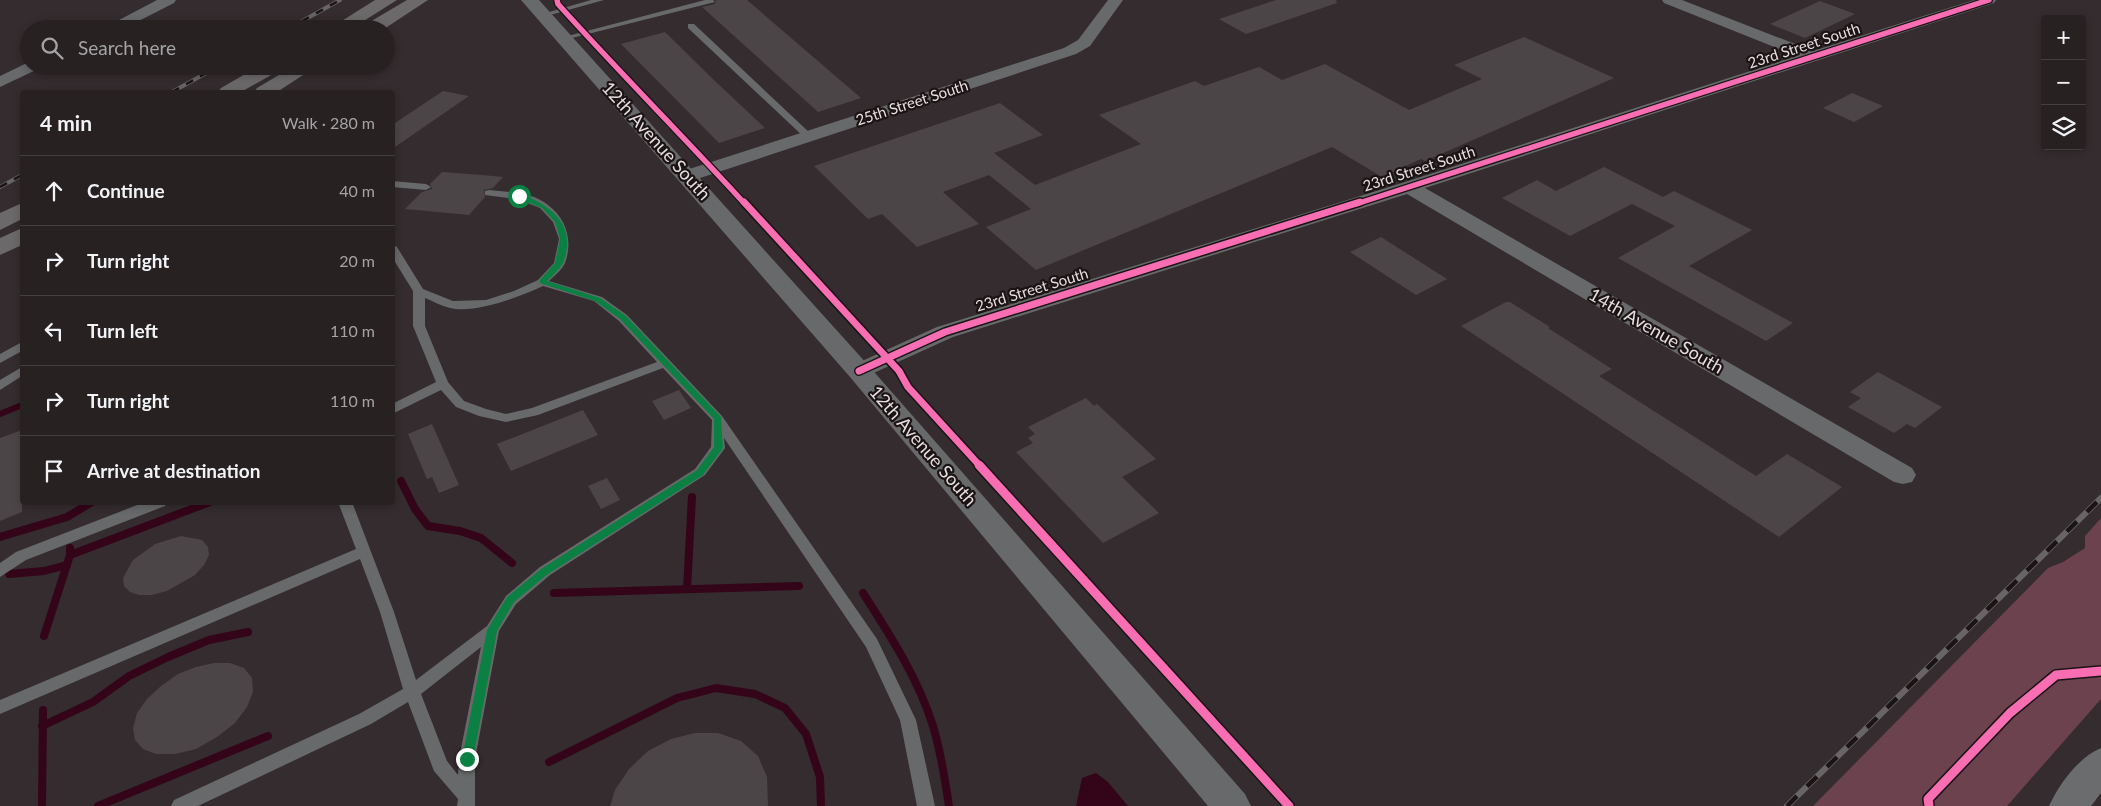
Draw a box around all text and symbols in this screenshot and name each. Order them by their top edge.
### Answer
map controls [2041,15,2086,150]
button: + [2041,15,2086,60]
street label: 23rd Street South [1745,18,1862,72]
search box [20,20,395,75]
icon: search [38,34,66,62]
text: Search here [78,36,176,59]
button: − [2041,60,2086,105]
street label: 25th Street South [853,75,970,129]
street label: 12th Avenue South [598,76,716,204]
button: layers [2041,105,2086,150]
text: 4 min [40,110,92,135]
text: Walk · 280 m [282,113,375,132]
street label: 23rd Street South [1360,141,1477,195]
icon: ahead [40,177,68,205]
text: Continue [87,179,165,202]
text: 40 m [339,181,375,200]
route start [508,185,531,208]
icon: right [40,247,68,275]
text: Turn right [87,249,169,272]
text: 20 m [339,251,375,270]
street label: 23rd Street South [973,263,1090,315]
street label: 14th Avenue South [1585,283,1728,378]
icon: left [40,317,68,345]
text: Turn left [87,319,158,342]
text: 110 m [330,321,375,340]
street label: 12th Avenue South [866,381,982,510]
icon: right [40,387,68,415]
text: Turn right [87,389,169,412]
text: 110 m [330,391,375,410]
icon: arrive [40,457,68,485]
text: Arrive at destination [87,459,260,482]
route end [456,748,479,771]

